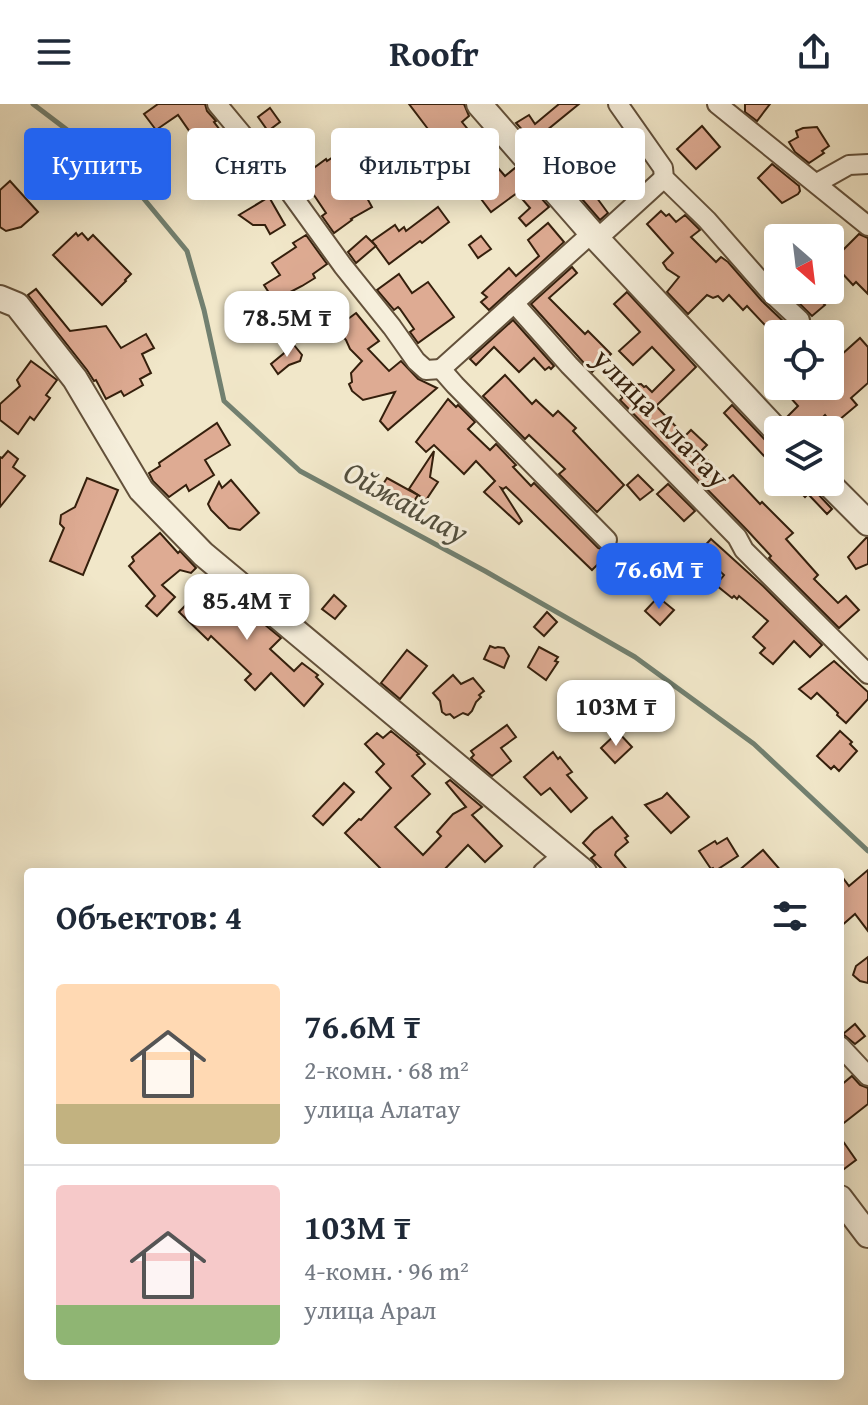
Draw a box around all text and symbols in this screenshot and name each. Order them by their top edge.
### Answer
text: Roofr [389,26,479,79]
icon: menu [32,30,76,74]
icon: share [792,30,836,74]
chip: Купить [24,128,171,200]
chip: Снять [187,128,315,200]
chip: Фильтры [331,128,499,200]
chip: Новое [515,128,645,200]
north arrow [764,224,844,304]
map controls [764,224,844,496]
pin: 78.5M ₸ [213,291,361,359]
text: 78.5M ₸ [242,297,332,336]
button: locate [764,320,844,400]
street label: улица Алатау [582,336,740,498]
button: layers [764,416,844,496]
water label: Ойжайлау [335,448,477,555]
pin: 76.6M ₸ [585,543,733,611]
text: 76.6M ₸ [614,549,704,588]
pin: 85.4M ₸ [173,574,321,642]
text: 85.4M ₸ [202,580,292,619]
pin: 103M ₸ [551,680,681,748]
text: 103M ₸ [575,686,657,725]
text: Объектов: 4 [56,892,242,941]
icon: filters [768,894,812,938]
text: 76.6M ₸ [304,1001,421,1050]
icon: home [120,1016,216,1112]
text: 2-комн. · 68 m² [304,1050,469,1089]
text: улица Алатау [304,1089,461,1128]
text: 103M ₸ [304,1202,411,1251]
icon: home [120,1217,216,1313]
text: 4-комн. · 96 m² [304,1251,469,1290]
text: улица Арал [304,1290,436,1329]

